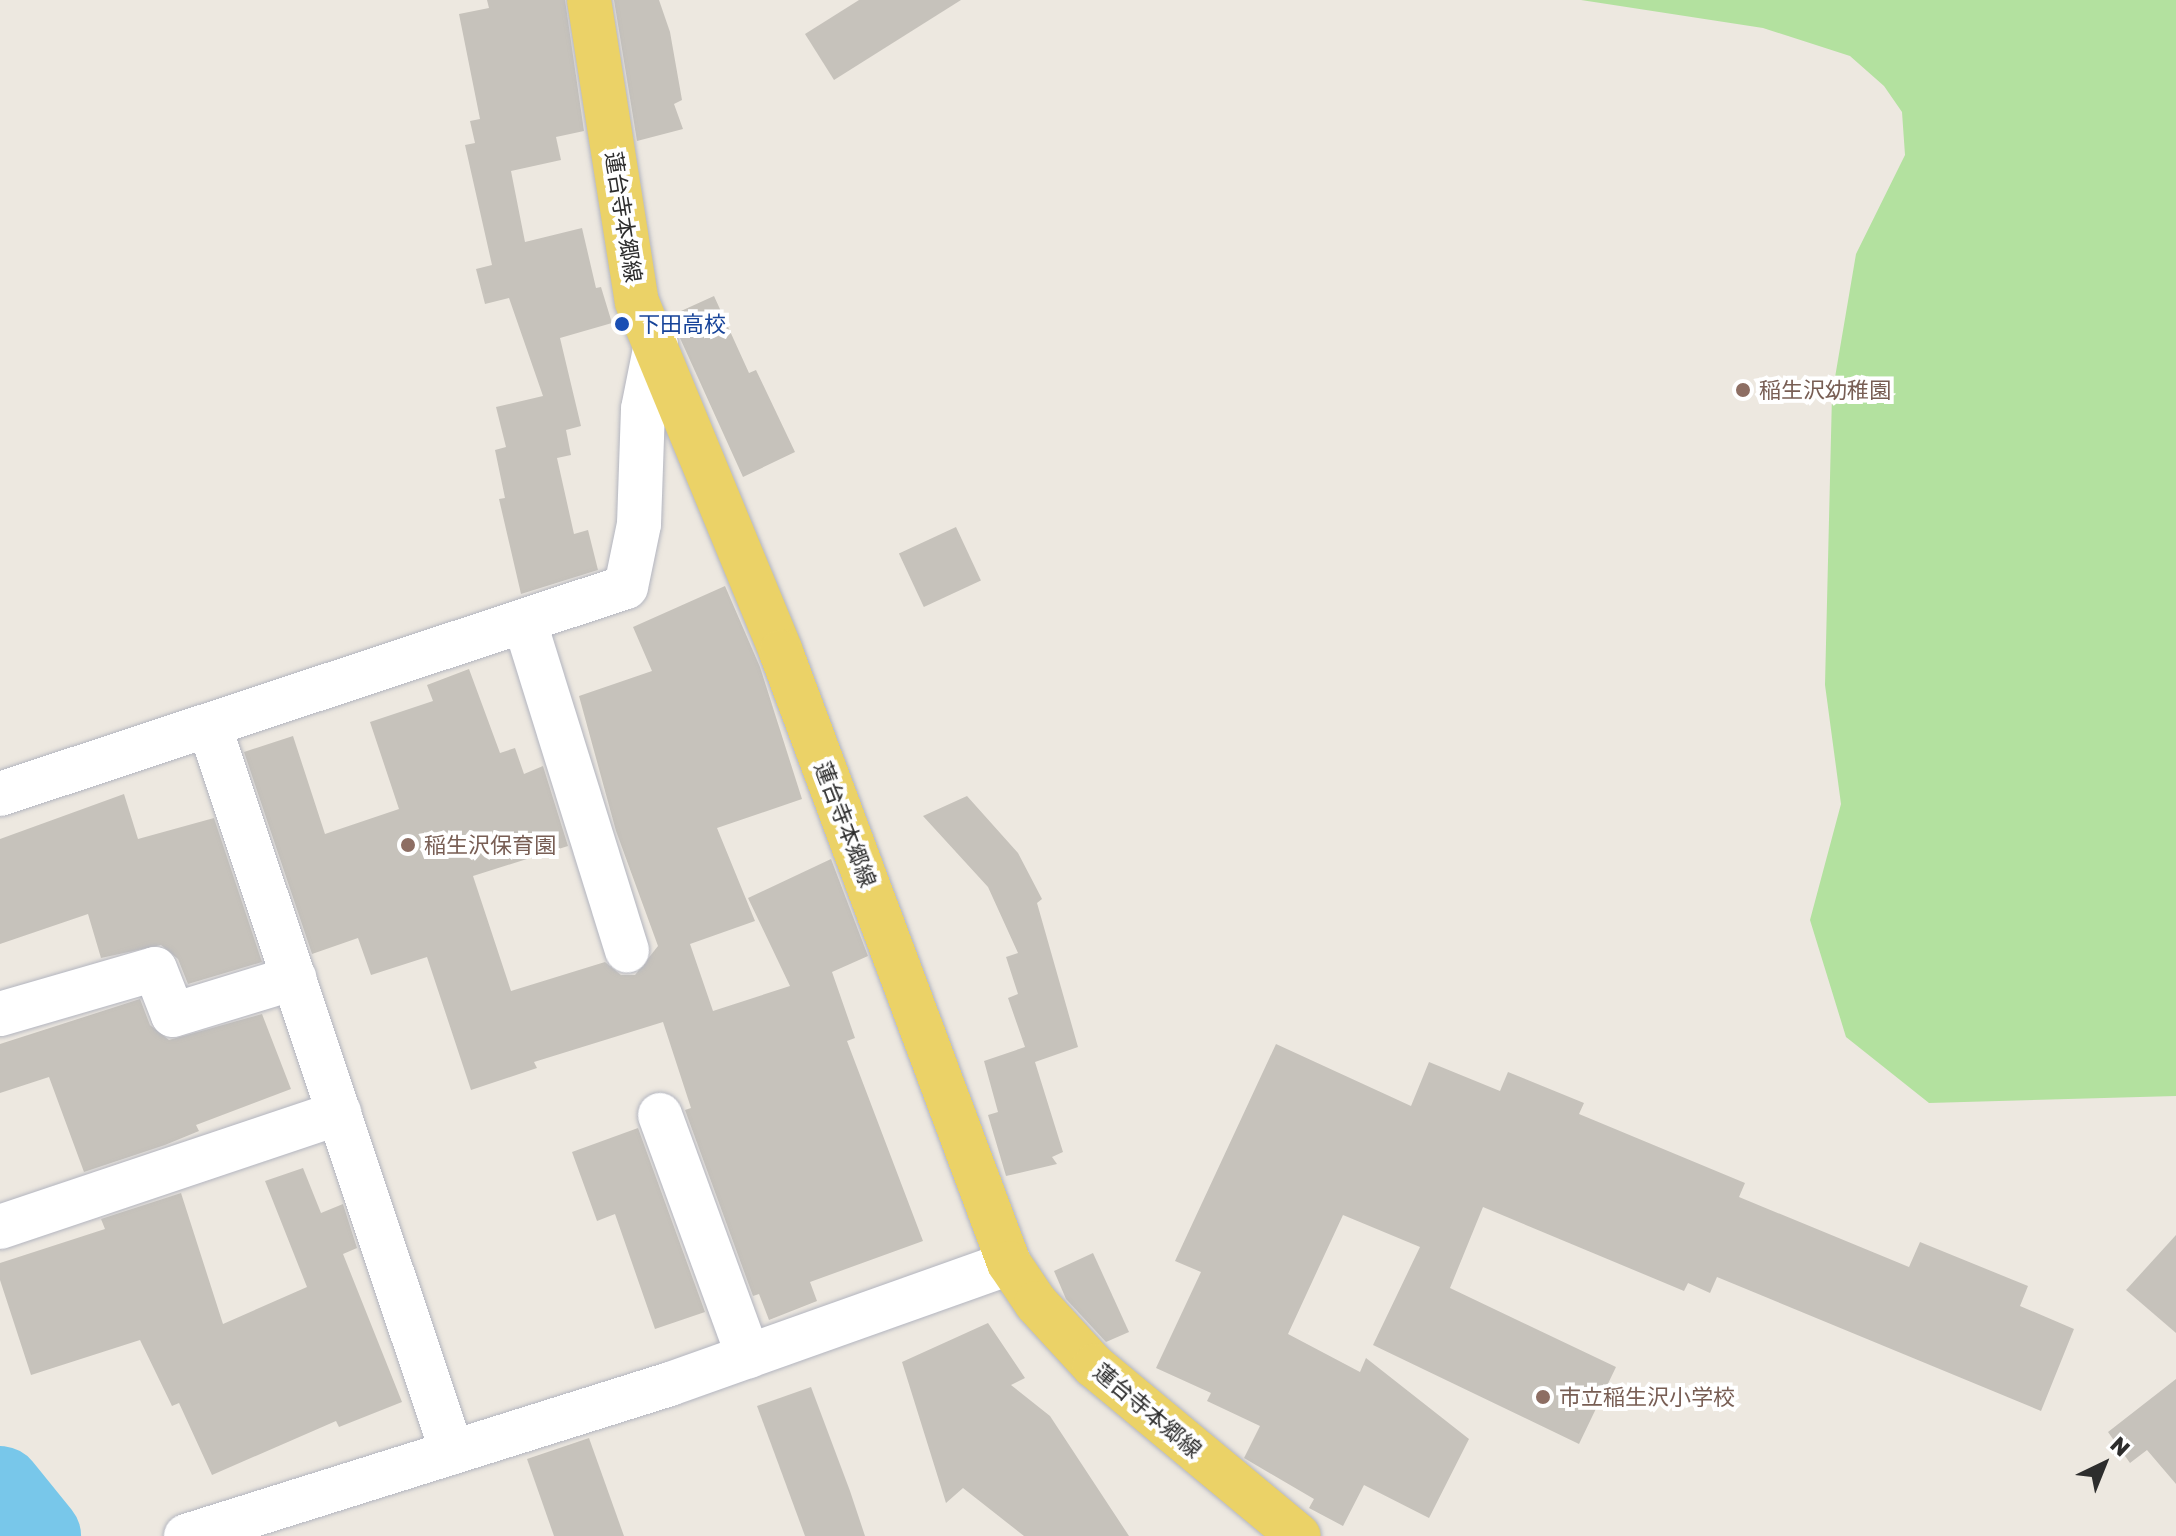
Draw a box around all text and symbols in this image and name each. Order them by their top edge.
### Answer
street label: 蓮台寺本郷線 [601,150,647,284]
place label: 下田高校 [638,311,726,337]
marker: 下田高校 [613,315,631,333]
place label: 稲生沢幼稚園 [1759,377,1891,403]
marker: 稲生沢幼稚園 [1734,381,1752,399]
street label: 蓮台寺本郷線 [810,758,882,890]
place label: 稲生沢保育園 [424,832,556,858]
marker: 稲生沢保育園 [399,836,417,854]
street label: 蓮台寺本郷線 [1089,1357,1207,1463]
place label: 市立稲生沢小学校 [1559,1384,1735,1410]
marker: 市立稲生沢小学校 [1534,1388,1552,1406]
north arrow [2064,1424,2144,1504]
text: N [2105,1430,2136,1462]

